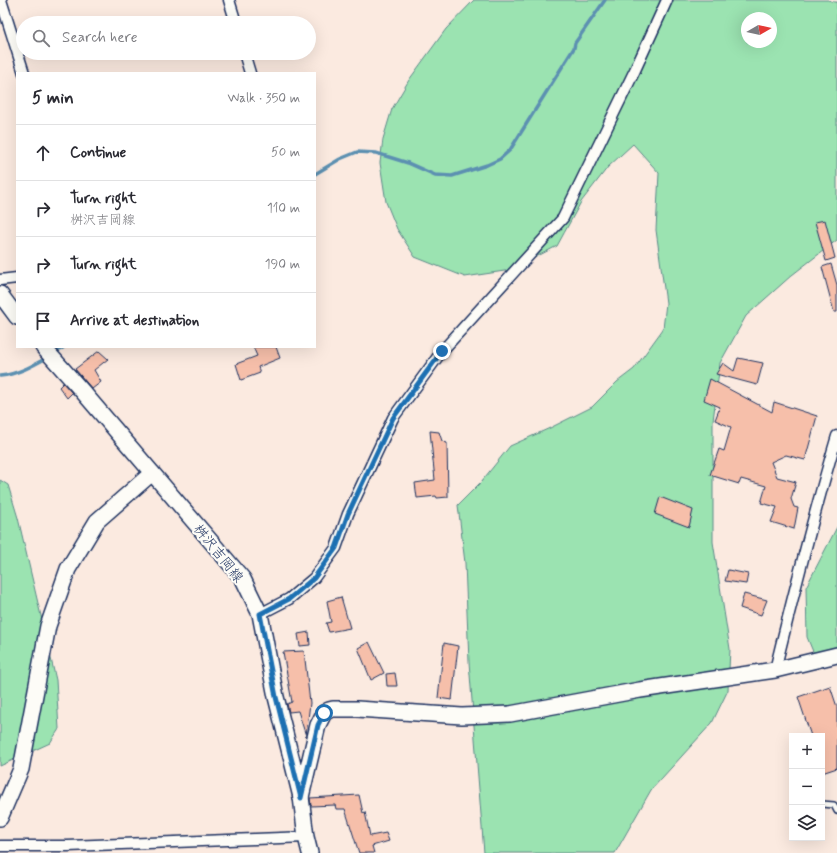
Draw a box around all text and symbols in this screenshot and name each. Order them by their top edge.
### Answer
north arrow [741,12,777,48]
search box [16,16,316,60]
icon: search [30,27,52,49]
text: Search here [62,28,138,48]
text: 5 min [32,87,74,109]
text: Walk · 350 m [227,90,300,107]
icon: ahead [32,142,54,164]
text: Continue [70,143,126,163]
text: 50 m [271,144,300,161]
text: Turn right [70,189,137,209]
icon: right [32,198,54,220]
text: 110 m [267,200,300,217]
text: 桝沢吉岡線 [70,212,135,229]
icon: right [32,254,54,276]
text: Turn right [70,255,137,275]
text: 190 m [265,256,300,273]
icon: arrive [32,310,54,332]
text: Arrive at destination [70,311,199,331]
route end [433,342,451,360]
street label: 桝沢吉岡線 [189,521,247,586]
route start [315,704,333,722]
map controls [789,733,825,841]
button: + [789,733,825,769]
button: − [789,769,825,805]
button: layers [789,805,825,841]

